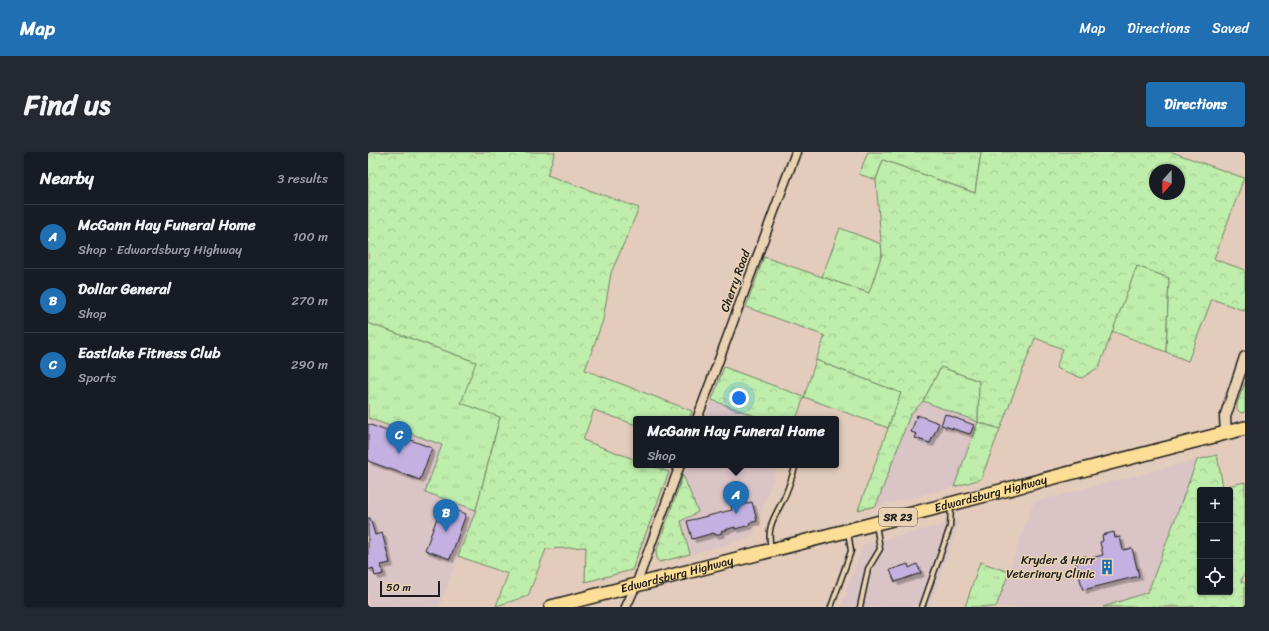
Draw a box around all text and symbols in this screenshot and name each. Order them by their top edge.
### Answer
text: Map [20,12,55,45]
text: Map [1079,16,1105,41]
text: Directions [1127,16,1190,41]
text: Saved [1212,16,1249,41]
text: Find us [24,80,111,129]
button: Directions [1146,82,1245,127]
text: Nearby [40,163,94,193]
north arrow [1149,164,1185,200]
text: 3 results [277,167,328,190]
text: McGann Hay Funeral Home [78,212,256,238]
text: A [49,225,57,248]
text: 100 m [293,225,328,248]
text: Shop · Edwardsburg Highway [78,238,242,261]
street label: Cherry Road [714,246,757,315]
text: Dollar General [78,276,171,302]
text: B [49,289,57,312]
text: 270 m [291,289,328,312]
text: Shop [78,302,106,325]
text: Eastlake Fitness Club [78,340,221,366]
text: C [49,353,57,376]
text: 290 m [291,353,328,376]
text: Sports [78,366,116,389]
your location [729,388,749,408]
popup [633,416,839,468]
text: McGann Hay Funeral Home [647,418,825,444]
pin: C [386,421,412,454]
text: Shop [647,444,676,467]
street label: Edwardsburg Highway [932,468,1050,519]
pin: A [723,481,749,514]
map controls [1197,487,1233,595]
button: + [1197,487,1233,523]
pin: B [433,499,459,532]
road number: SR 23 [879,508,917,526]
button: − [1197,523,1233,559]
street label: Edwardsburg Highway [618,549,736,600]
place label: Kryder & Harr Veterinary Clinic [1006,549,1096,585]
building icon: Kryder & Harr Veterinary Clinic [1098,558,1116,576]
button: locate [1197,559,1233,595]
text: 50 m [386,578,411,597]
scale bar [380,579,440,598]

